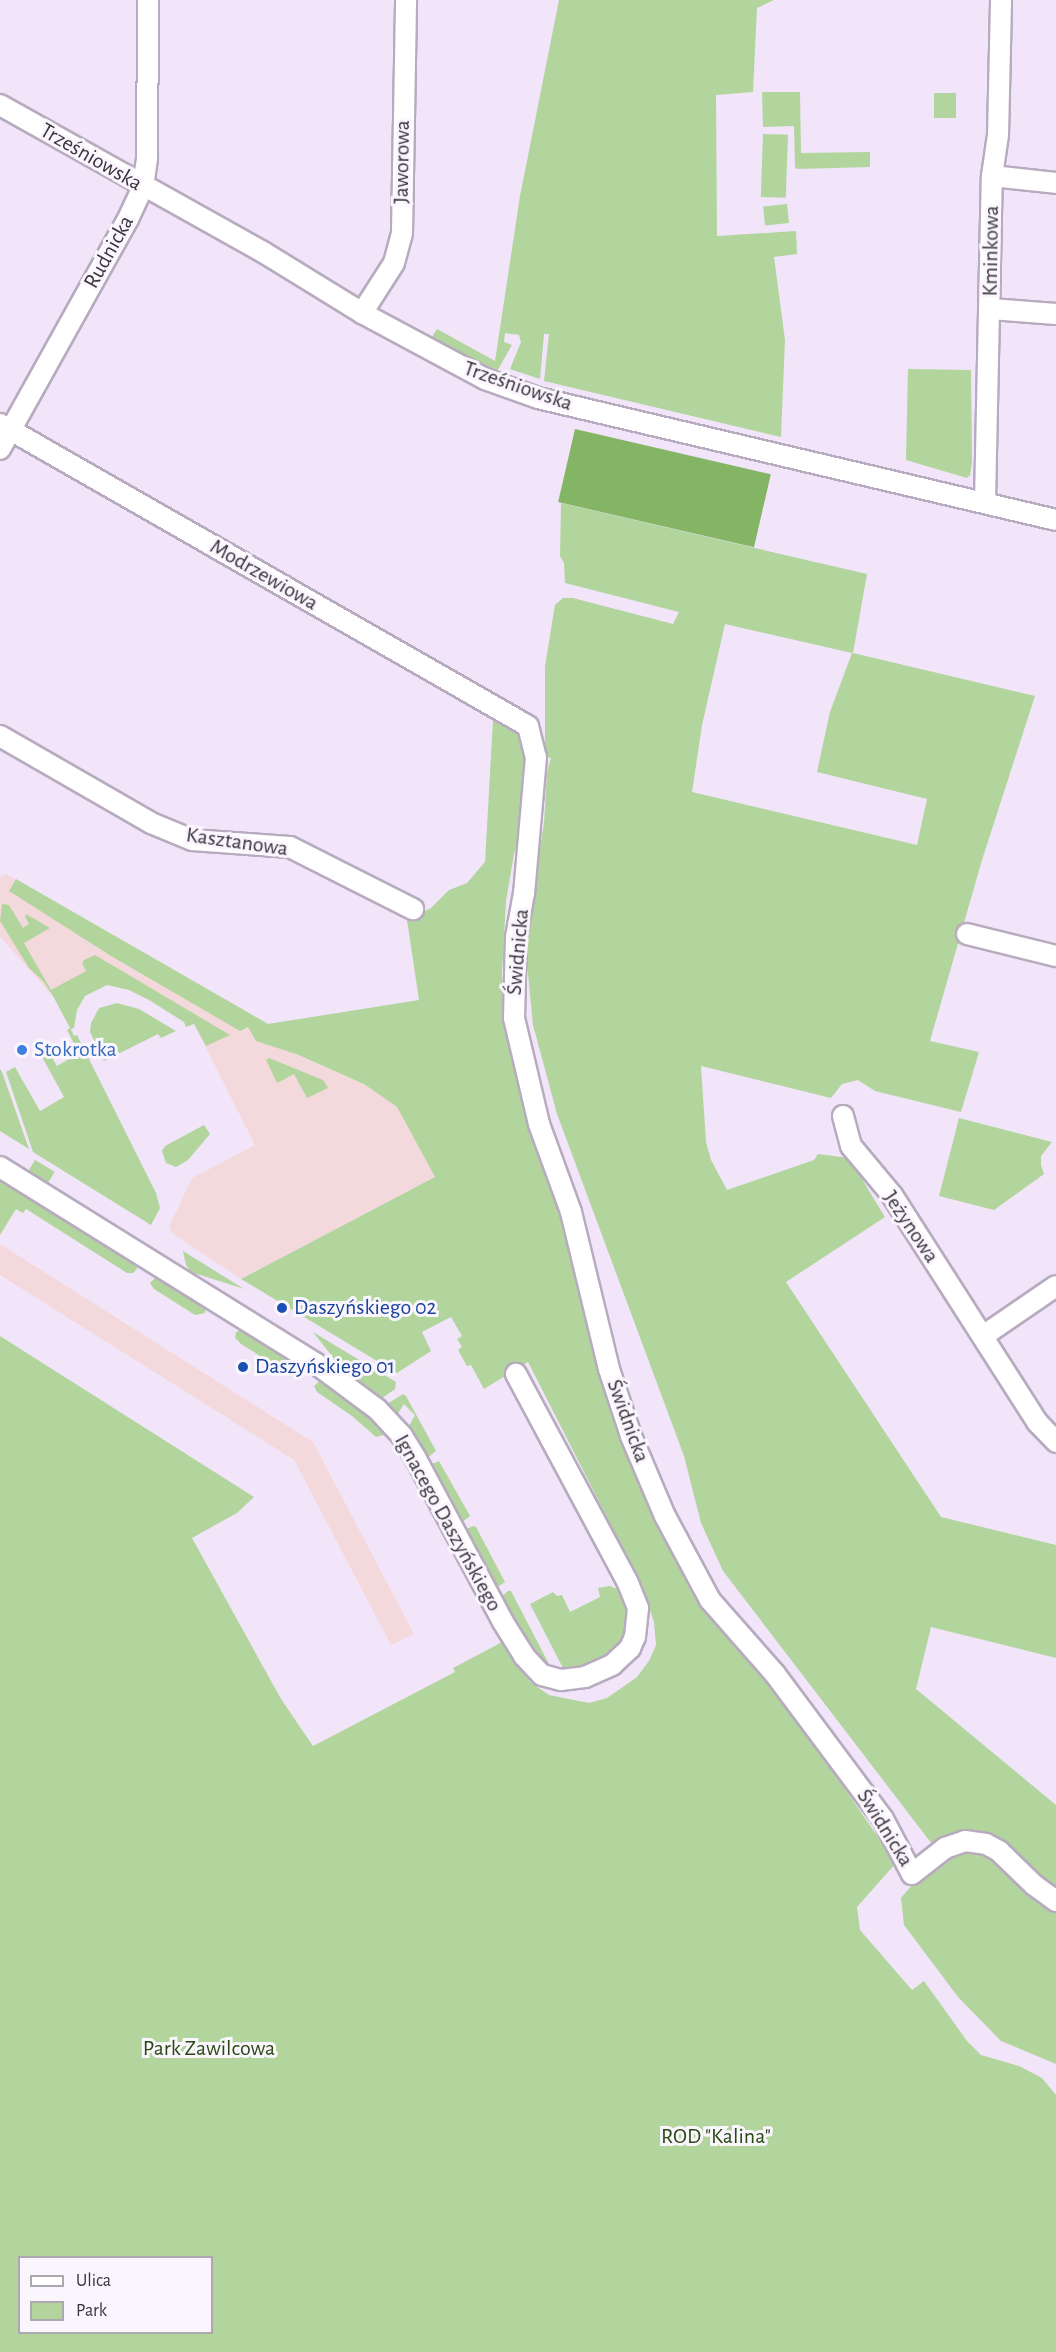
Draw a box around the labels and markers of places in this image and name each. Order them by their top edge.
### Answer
place label: Stokrotka [34,1037,117,1063]
marker: Stokrotka [15,1043,29,1057]
place label: Daszyńskiego 02 [294,1295,437,1321]
marker: Daszyńskiego 02 [275,1301,289,1315]
place label: Daszyńskiego 01 [255,1354,395,1380]
marker: Daszyńskiego 01 [236,1360,250,1374]

